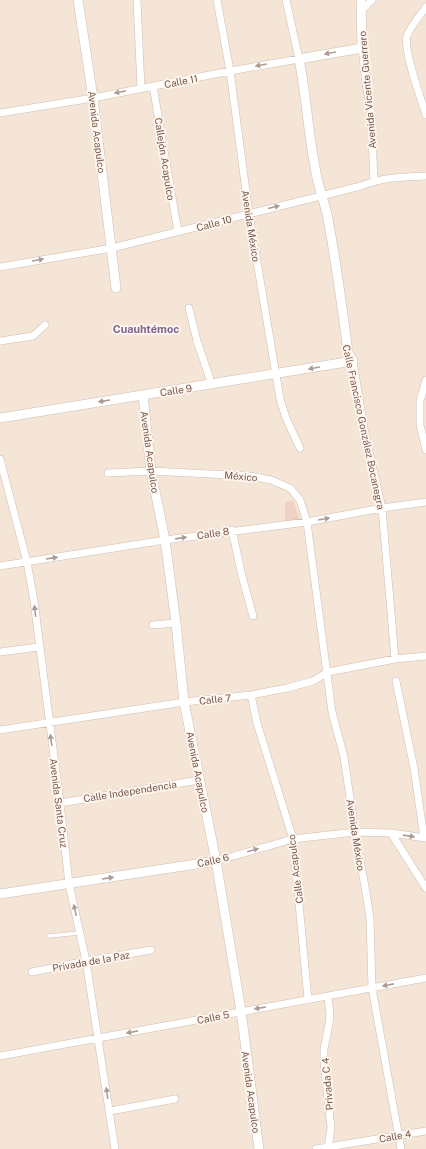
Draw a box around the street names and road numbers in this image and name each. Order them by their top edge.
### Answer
street label: Avenida Vicente Guerrero [356,30,378,149]
street label: Calle 11 [163,72,199,90]
street label: Avenida Acapulco [86,90,108,174]
street label: Callejón Acapulco [153,117,178,202]
street label: Avenida México [239,189,263,263]
street label: Calle 10 [195,213,233,233]
street label: Calle Francisco González Bocanegra [341,343,387,511]
street label: Calle 9 [159,382,193,398]
street label: Avenida Acapulco [138,410,162,494]
street label: México [224,469,258,483]
street label: Calle 8 [196,525,230,541]
street label: Calle 7 [198,691,232,707]
street label: Avenida Acapulco [184,730,212,814]
street label: Avenida Santa Cruz [48,757,70,849]
street label: Calle Independencia [82,778,178,804]
street label: Avenida México [344,798,368,872]
street label: Calle Acapulco [285,833,305,904]
street label: Calle 6 [196,851,230,869]
street label: Privada de la Paz [51,948,131,974]
street label: Calle 5 [196,1008,230,1026]
street label: Avenida Acapulco [239,1050,263,1134]
street label: Privada C 4 [319,1057,335,1111]
street label: Calle 4 [378,1127,412,1145]

